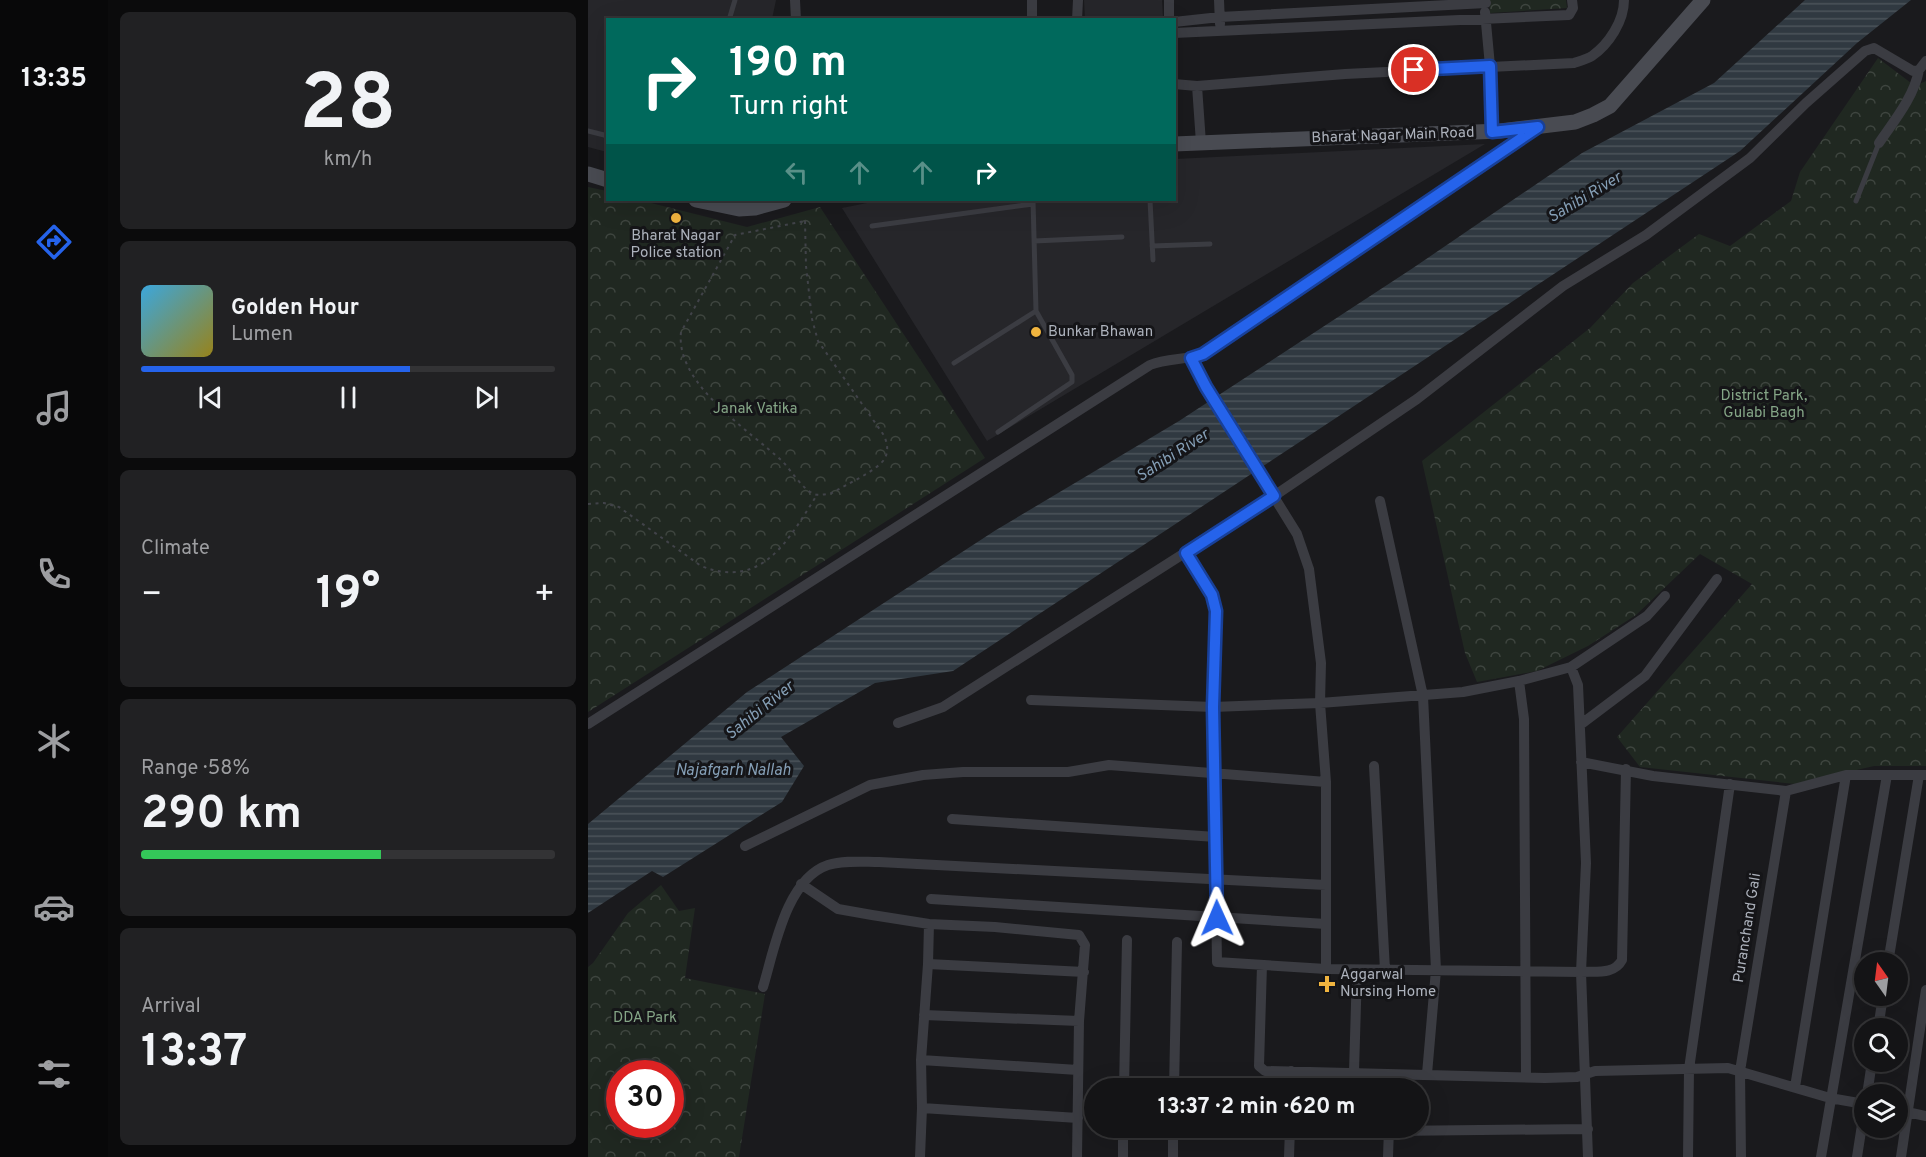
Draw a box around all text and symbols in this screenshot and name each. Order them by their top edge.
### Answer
text: 190 m [729,38,847,91]
icon: right [630,42,708,120]
pin [1388,44,1439,95]
icon: arrive [1397,53,1430,86]
text: 28 [300,58,396,157]
text: 13:35 [21,62,87,96]
text: Turn right [729,90,848,124]
street label: Bharat Nagar Main Road [1311,124,1475,148]
text: km/h [324,147,372,173]
icon: left [780,156,813,189]
icon: ahead [843,156,876,189]
icon: ahead [906,156,939,189]
icon: right [969,156,1002,189]
water label: Sahibi River [1544,167,1627,228]
marker: Bharat Nagar Police station [669,211,683,225]
icon: directions [33,221,75,263]
place label: Bharat Nagar Police station [631,227,721,263]
text: Golden Hour [231,295,359,322]
text: Lumen [231,322,293,348]
place label: Bunkar Bhawan [1048,323,1153,342]
marker: Bunkar Bhawan [1029,325,1043,339]
icon: previous [194,381,227,414]
icon: pause [332,381,365,414]
icon: next [470,381,503,414]
icon: music [33,387,75,429]
park label: District Park, Gulabi Bagh [1721,387,1807,423]
park label: Janak Vatika [713,400,797,419]
water label: Sahibi River [1133,424,1215,487]
text: Climate [141,536,210,562]
icon: phone [33,553,75,595]
text: 19° [316,567,380,624]
text: − [141,575,162,617]
text: + [534,575,555,617]
water label: Sahibi River [722,676,800,745]
icon: climate [33,720,75,762]
text: Range · 58% [141,756,250,782]
water label: Najafgarh Nallah [675,761,791,781]
text: 290 km [141,787,302,844]
street label: Puranchand Gali [1730,872,1766,984]
icon: car [33,886,75,928]
position arrow [1185,886,1249,950]
north arrow [1854,952,1908,1006]
map controls [1854,952,1908,1138]
place label: Aggarwal Nursing Home [1340,966,1436,1002]
marker: Aggarwal Nursing Home [1318,975,1336,993]
text: Arrival [141,994,201,1020]
park label: DDA Park [613,1009,677,1028]
button: search [1854,1018,1908,1072]
text: 13:37 [141,1025,247,1082]
icon: filters [33,1053,75,1095]
speed limit sign: 30 [606,1060,684,1138]
button: layers [1854,1084,1908,1138]
text: 13:37 · 2 min · 620 m [1158,1094,1355,1121]

